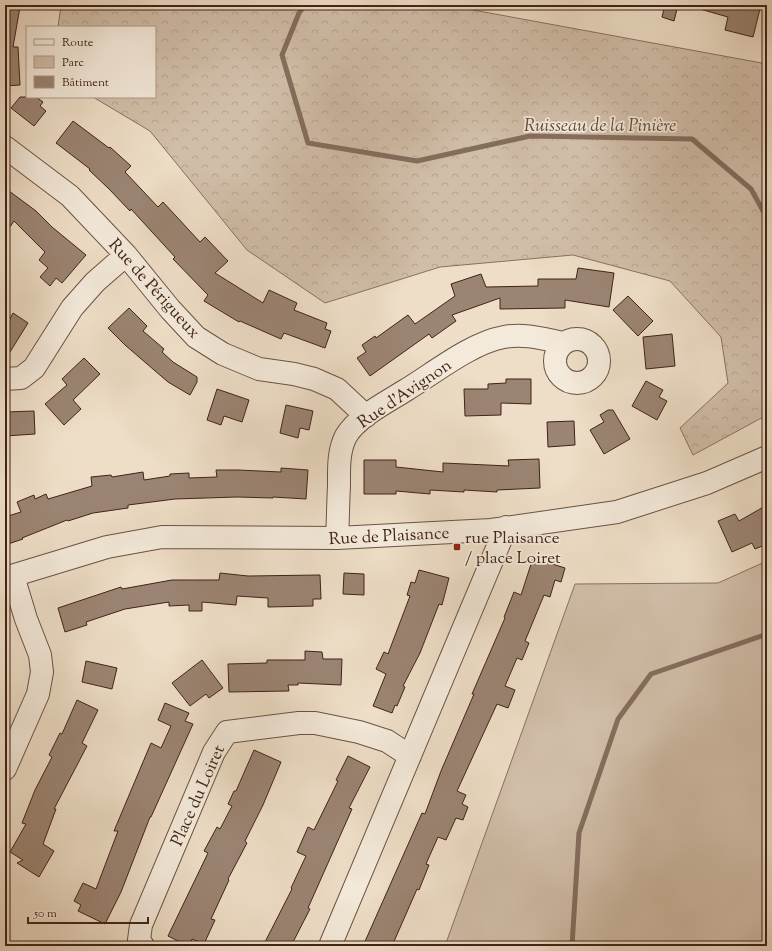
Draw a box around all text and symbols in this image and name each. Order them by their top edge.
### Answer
legend [26,26,156,98]
text: Route [62,34,94,52]
text: Parc [62,54,84,72]
text: Bâtiment [62,74,109,92]
water label: Ruisseau de la Pinière [524,114,676,140]
street label: Rue de Périgueux [102,234,205,345]
street label: Rue d'Avignon [353,354,457,435]
street label: Rue de Plaisance [328,522,450,552]
place label: rue Plaisance / place Loiret [465,527,561,571]
marker: rue Plaisance / place Loiret [452,542,462,552]
street label: Place du Loiret [166,741,232,850]
scale bar [28,899,148,925]
text: 50 m [33,905,57,923]

